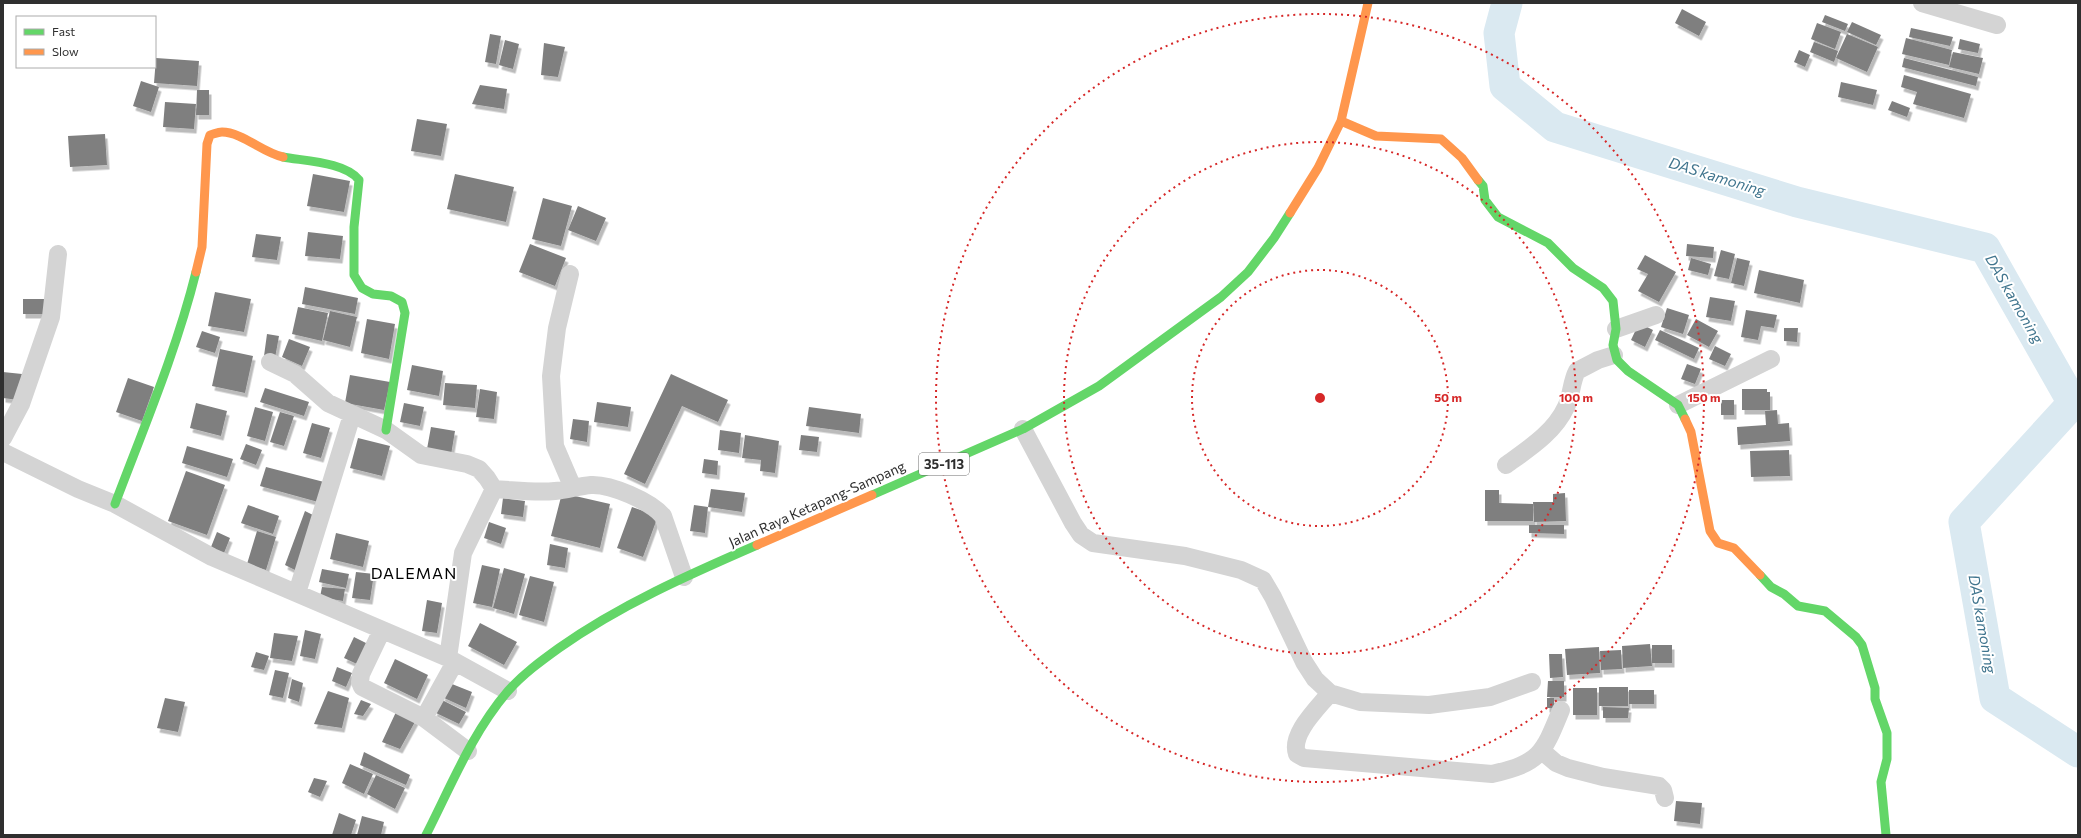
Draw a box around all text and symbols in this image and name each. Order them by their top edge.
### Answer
legend [16,16,156,68]
text: Fast [52,24,75,38]
text: Slow [52,44,79,58]
water label: DAS kamoning [1667,153,1769,200]
water label: DAS kamoning [1982,251,2048,347]
text: 50 m [1434,390,1462,404]
text: 100 m [1559,390,1593,404]
text: 150 m [1687,390,1721,404]
centre of rings [1313,391,1327,405]
road number: 35-113 [919,453,969,475]
street label: Jalan Raya Ketapang-Sampang [726,457,908,550]
district label: DALEMAN [371,563,457,582]
water label: DAS kamoning [1965,573,2001,675]

